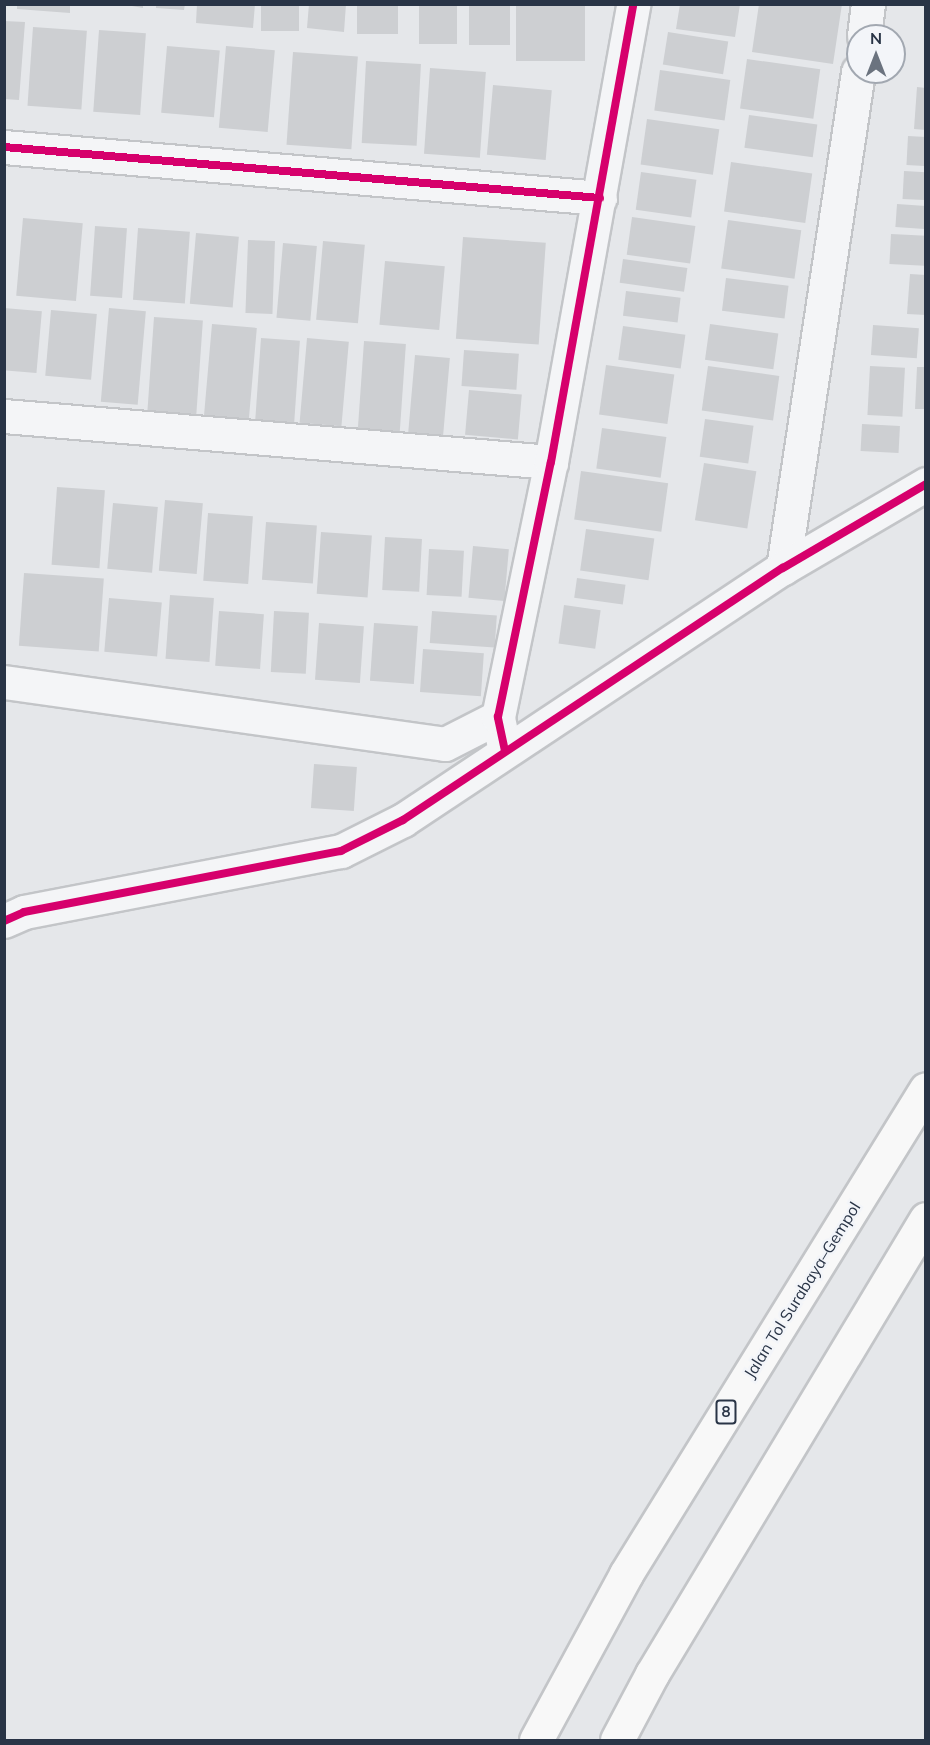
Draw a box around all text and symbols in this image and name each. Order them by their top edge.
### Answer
north arrow [846,24,906,84]
text: N [870,28,882,48]
street label: Jalan Tol Surabaya–Gempol [740,1198,864,1382]
road number: 8 [716,1400,736,1424]

